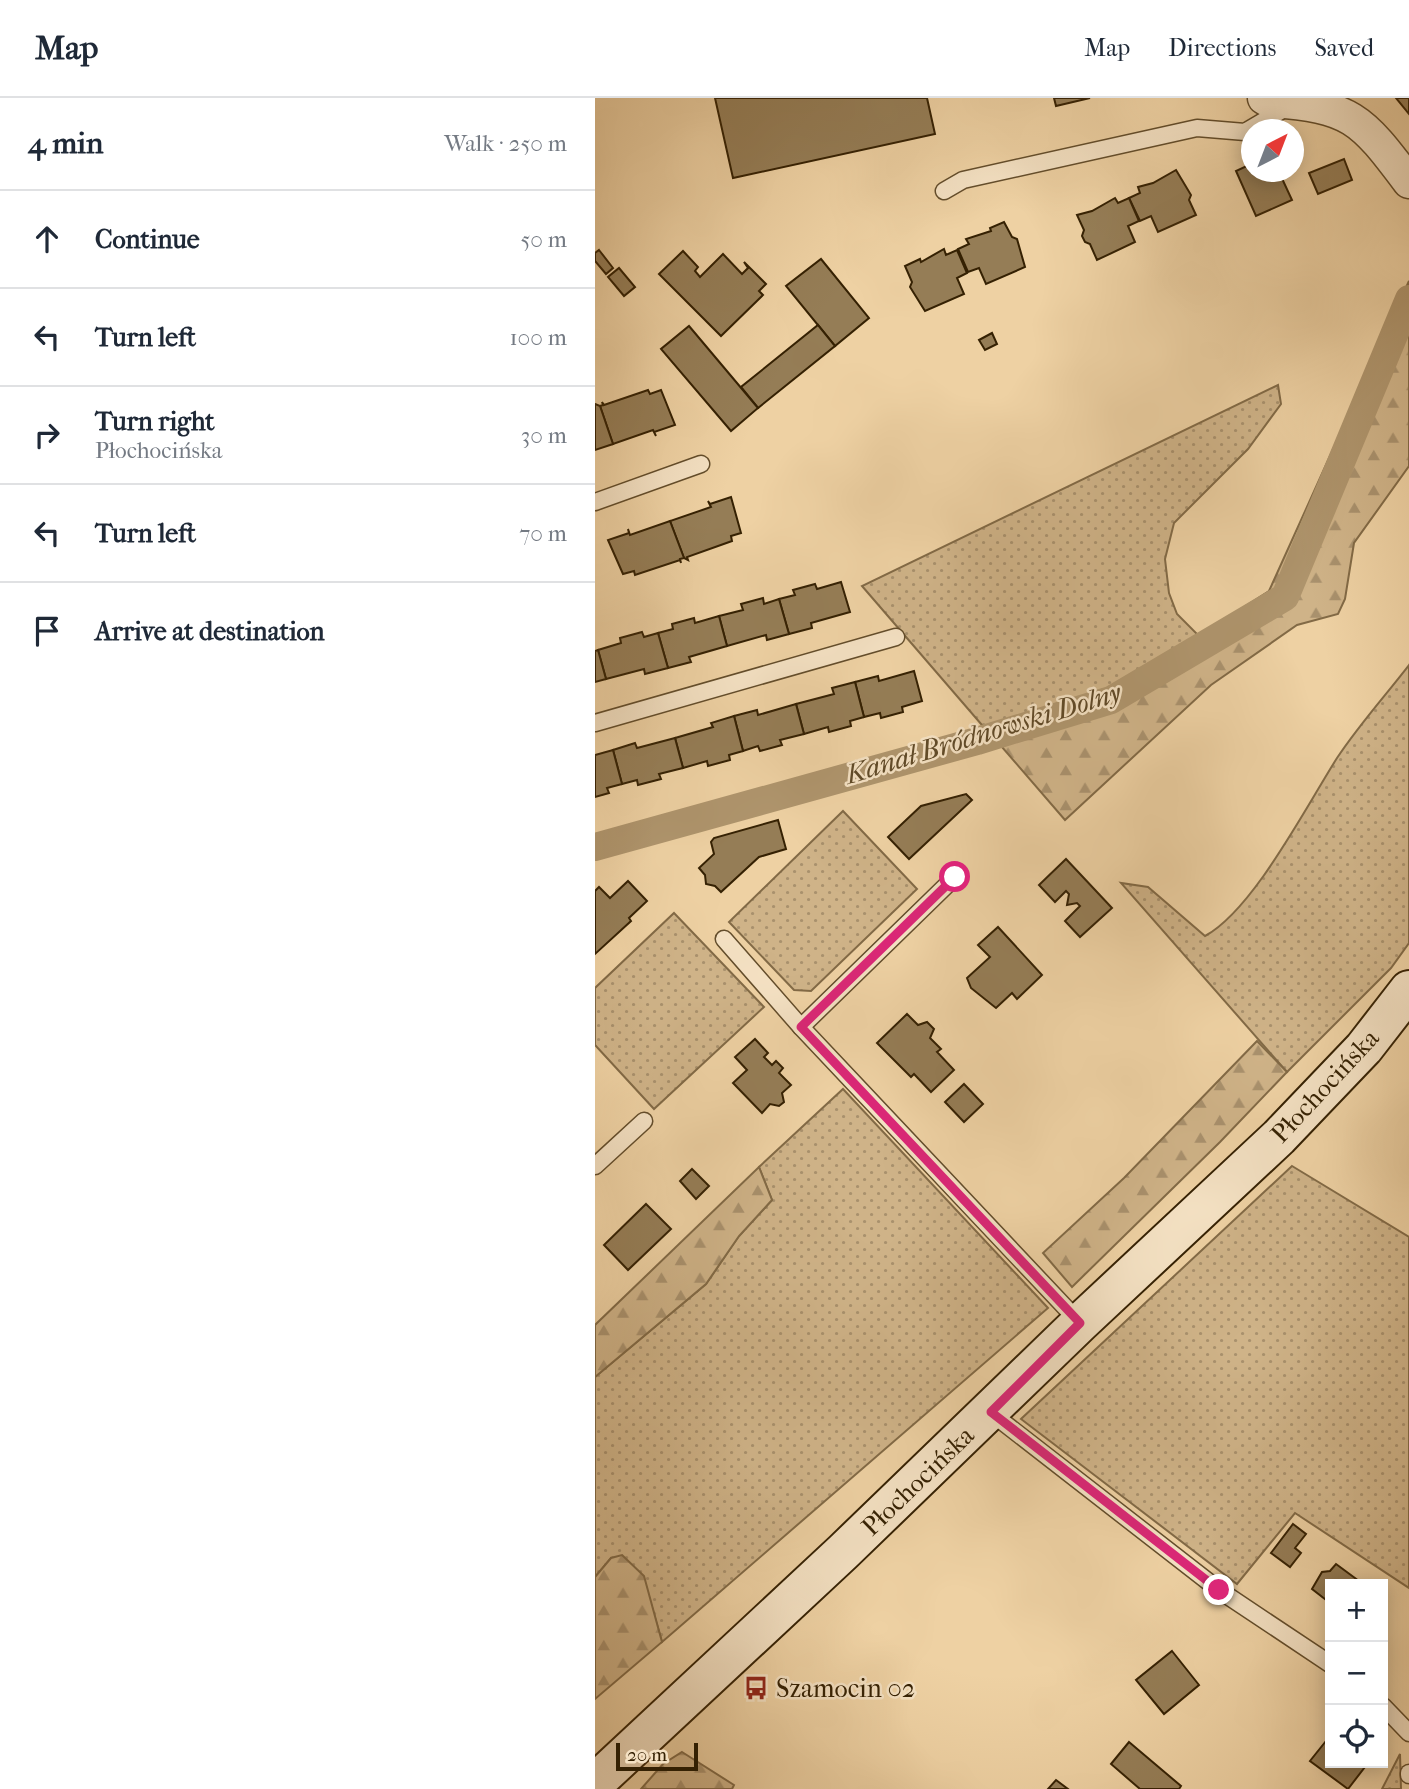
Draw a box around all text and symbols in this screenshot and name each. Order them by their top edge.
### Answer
text: Map [35,29,98,68]
text: Map [1084,34,1130,62]
text: Directions [1168,34,1276,62]
text: Saved [1314,34,1374,62]
north arrow [1241,119,1304,182]
text: 4 min [28,126,103,161]
text: Walk · 250 m [444,130,567,157]
icon: ahead [28,220,66,258]
text: Continue [95,224,200,255]
text: 50 m [520,226,567,253]
icon: left [28,318,66,356]
text: Turn left [95,322,196,353]
text: 100 m [509,324,567,351]
text: Turn right [95,406,215,437]
icon: right [28,416,66,454]
text: 30 m [521,422,567,449]
text: Płochocińska [95,437,222,464]
icon: left [28,514,66,552]
text: Turn left [95,518,196,549]
text: 70 m [519,520,567,547]
icon: arrive [28,612,66,650]
text: Arrive at destination [95,616,325,647]
water label: Kanał Bródnowski Dolny [839,675,1126,791]
route start [939,861,970,892]
street label: Płochocińska [1265,1022,1386,1149]
street label: Płochocińska [855,1419,981,1542]
route end [1203,1574,1234,1605]
map controls [1325,1579,1388,1768]
button: + [1325,1579,1388,1642]
button: − [1325,1642,1388,1705]
place label: Szamocin 02 [776,1673,915,1704]
bus stop icon: Szamocin 02 [742,1674,770,1702]
button: locate [1325,1705,1388,1768]
scale bar [616,1740,698,1772]
text: 20 m [627,1744,667,1766]

